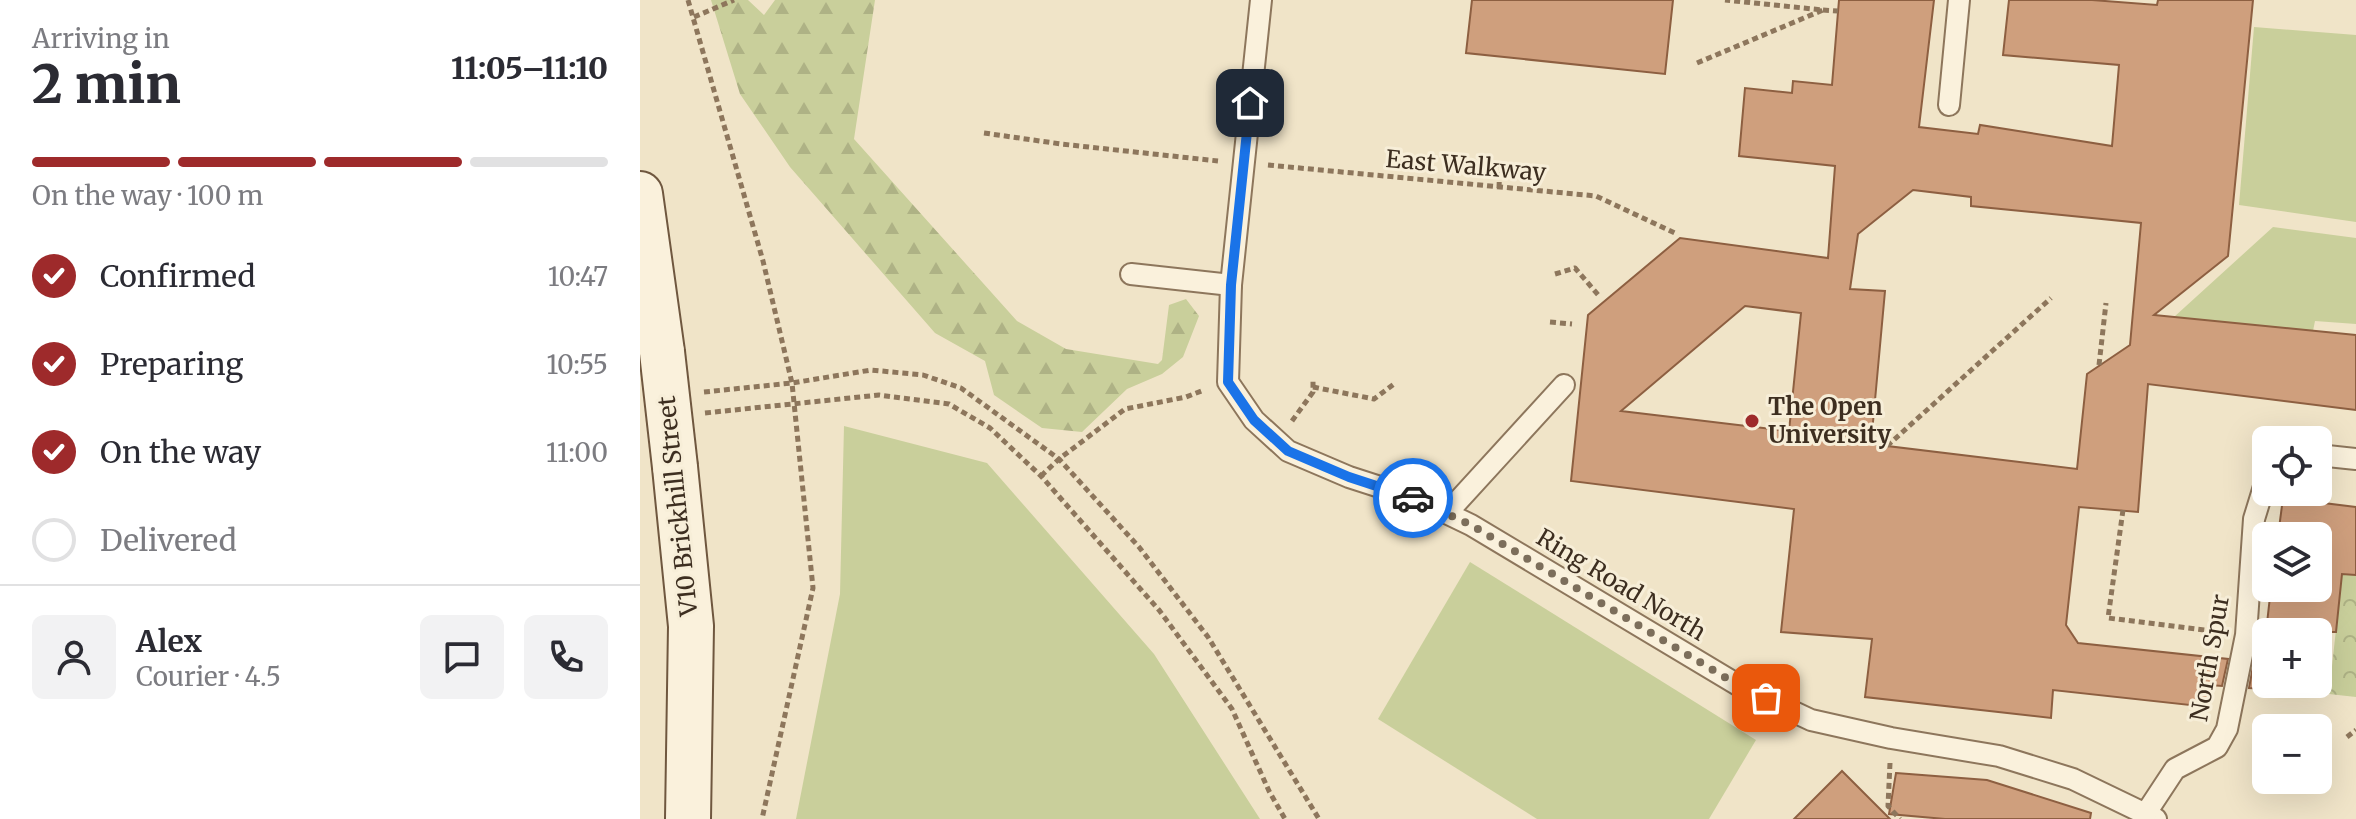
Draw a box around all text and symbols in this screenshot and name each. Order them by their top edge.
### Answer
text: Arriving in [32,22,170,55]
text: 11:05–11:10 [451,49,608,87]
text: 2 min [32,52,181,117]
pin [1216,69,1284,137]
icon: home [1228,81,1272,125]
street label: East Walkway [1384,143,1548,188]
text: On the way · 100 m [32,179,263,212]
icon: check [32,254,76,298]
text: Confirmed [100,257,255,295]
text: 10:47 [548,260,608,293]
icon: check [32,342,76,386]
text: Preparing [100,345,243,383]
text: 10:55 [546,348,608,381]
place label: The Open University [1768,391,1892,450]
street label: V10 Brickhill Street [650,394,705,619]
marker: The Open University [1743,412,1761,430]
map controls [2252,426,2332,794]
button: locate [2252,426,2332,506]
icon: check [32,430,76,474]
text: On the way [100,433,261,471]
text: 11:00 [546,436,608,469]
courier [1373,458,1453,538]
icon: car [1391,476,1435,520]
text: Delivered [100,521,237,559]
street label: Ring Road North [1531,522,1712,647]
button: layers [2252,522,2332,602]
street label: North Spur [2183,592,2236,724]
button: person [32,615,116,699]
button: chat [420,615,504,699]
button: phone [524,615,608,699]
button: + [2252,618,2332,698]
text: Alex [136,622,202,660]
text: Courier · 4.5 [136,660,281,693]
pin [1732,664,1800,732]
icon: bag [1744,676,1788,720]
button: − [2252,714,2332,794]

